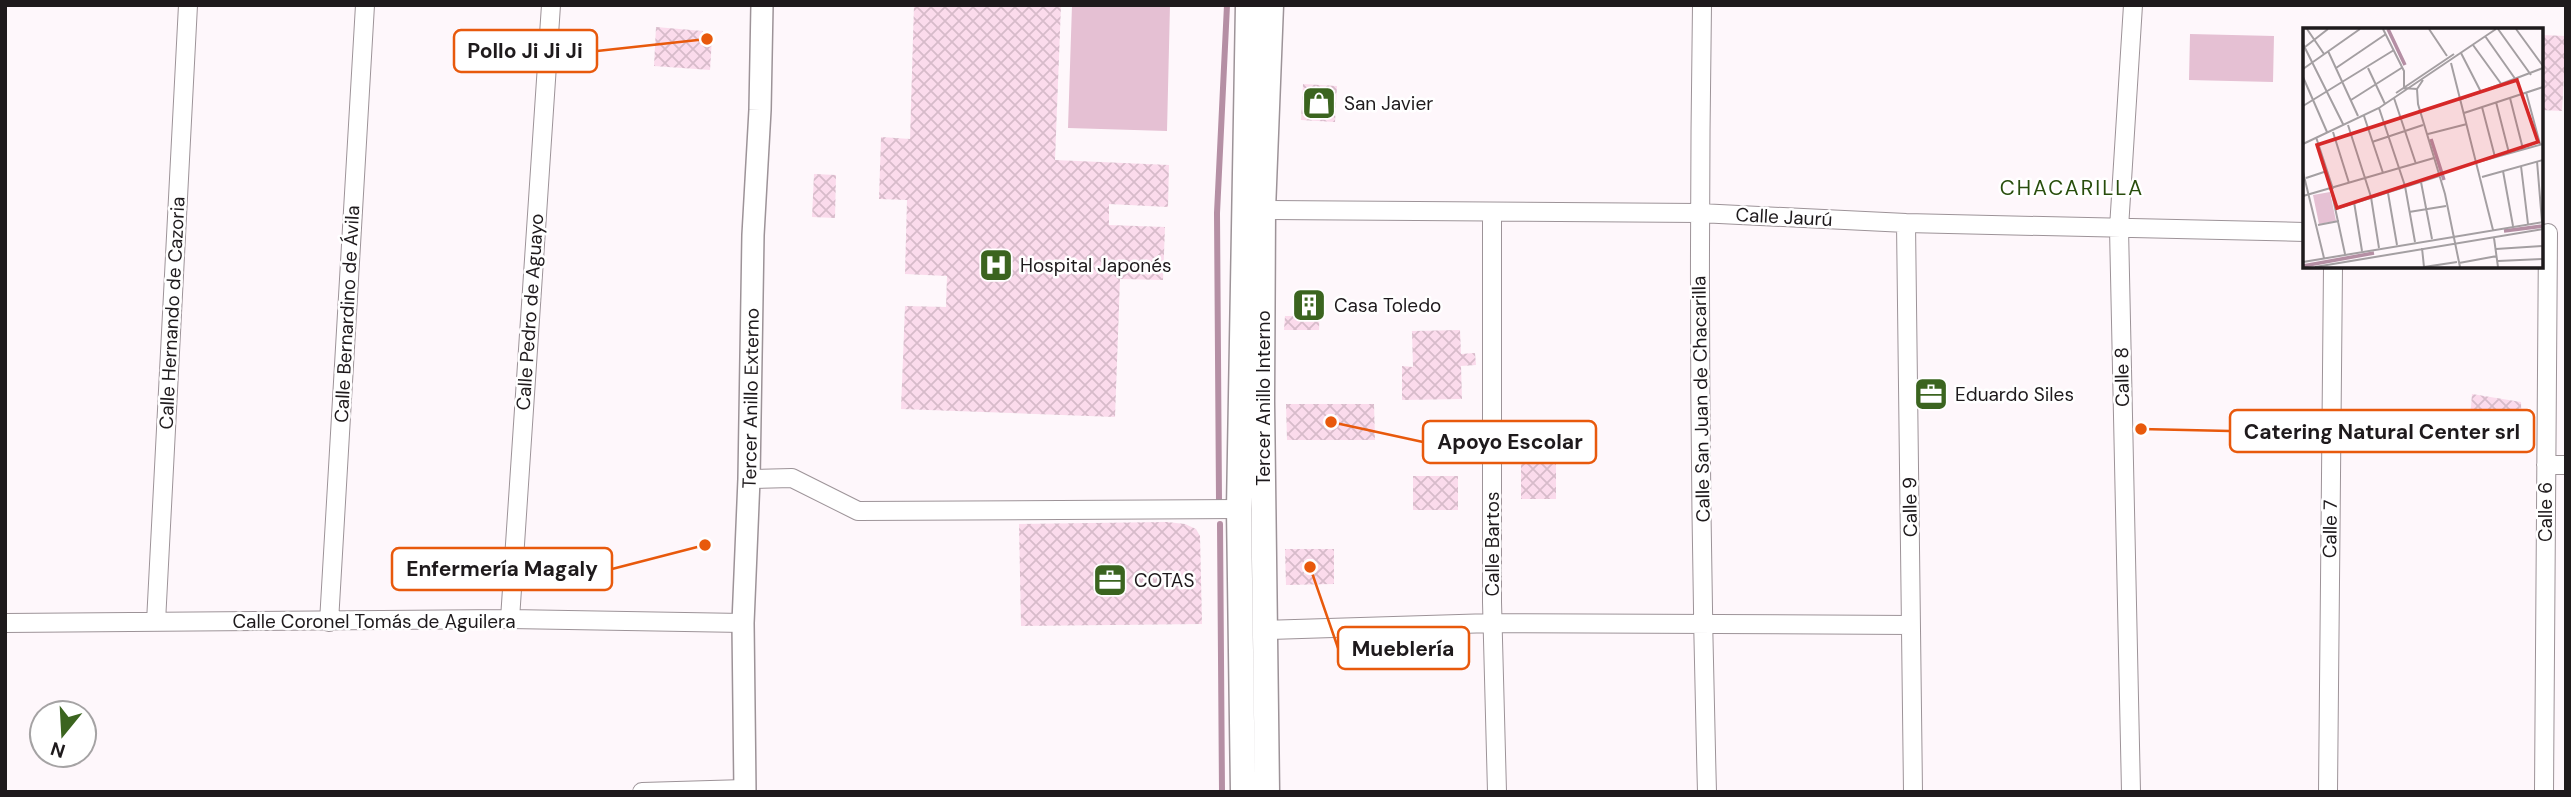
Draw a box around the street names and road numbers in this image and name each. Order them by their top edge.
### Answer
street label: Calle Hernando de Cazoria [153,196,191,430]
street label: Calle Jaurú [1735,202,1833,232]
street label: Calle Bernardino de Ávila [329,205,365,423]
street label: Calle Pedro de Aguayo [511,213,549,411]
street label: Calle San Juan de Chacarilla [1686,276,1716,522]
street label: Tercer Anillo Externo [736,308,764,489]
street label: Tercer Anillo Interno [1251,310,1276,486]
street label: Calle 8 [2109,347,2135,407]
street label: Calle 9 [1897,477,1923,537]
street label: Calle 6 [2533,482,2558,542]
street label: Calle Bartos [1480,491,1505,597]
street label: Calle 7 [2317,500,2343,558]
street label: Calle Coronel Tomás de Aguilera [233,609,516,634]

